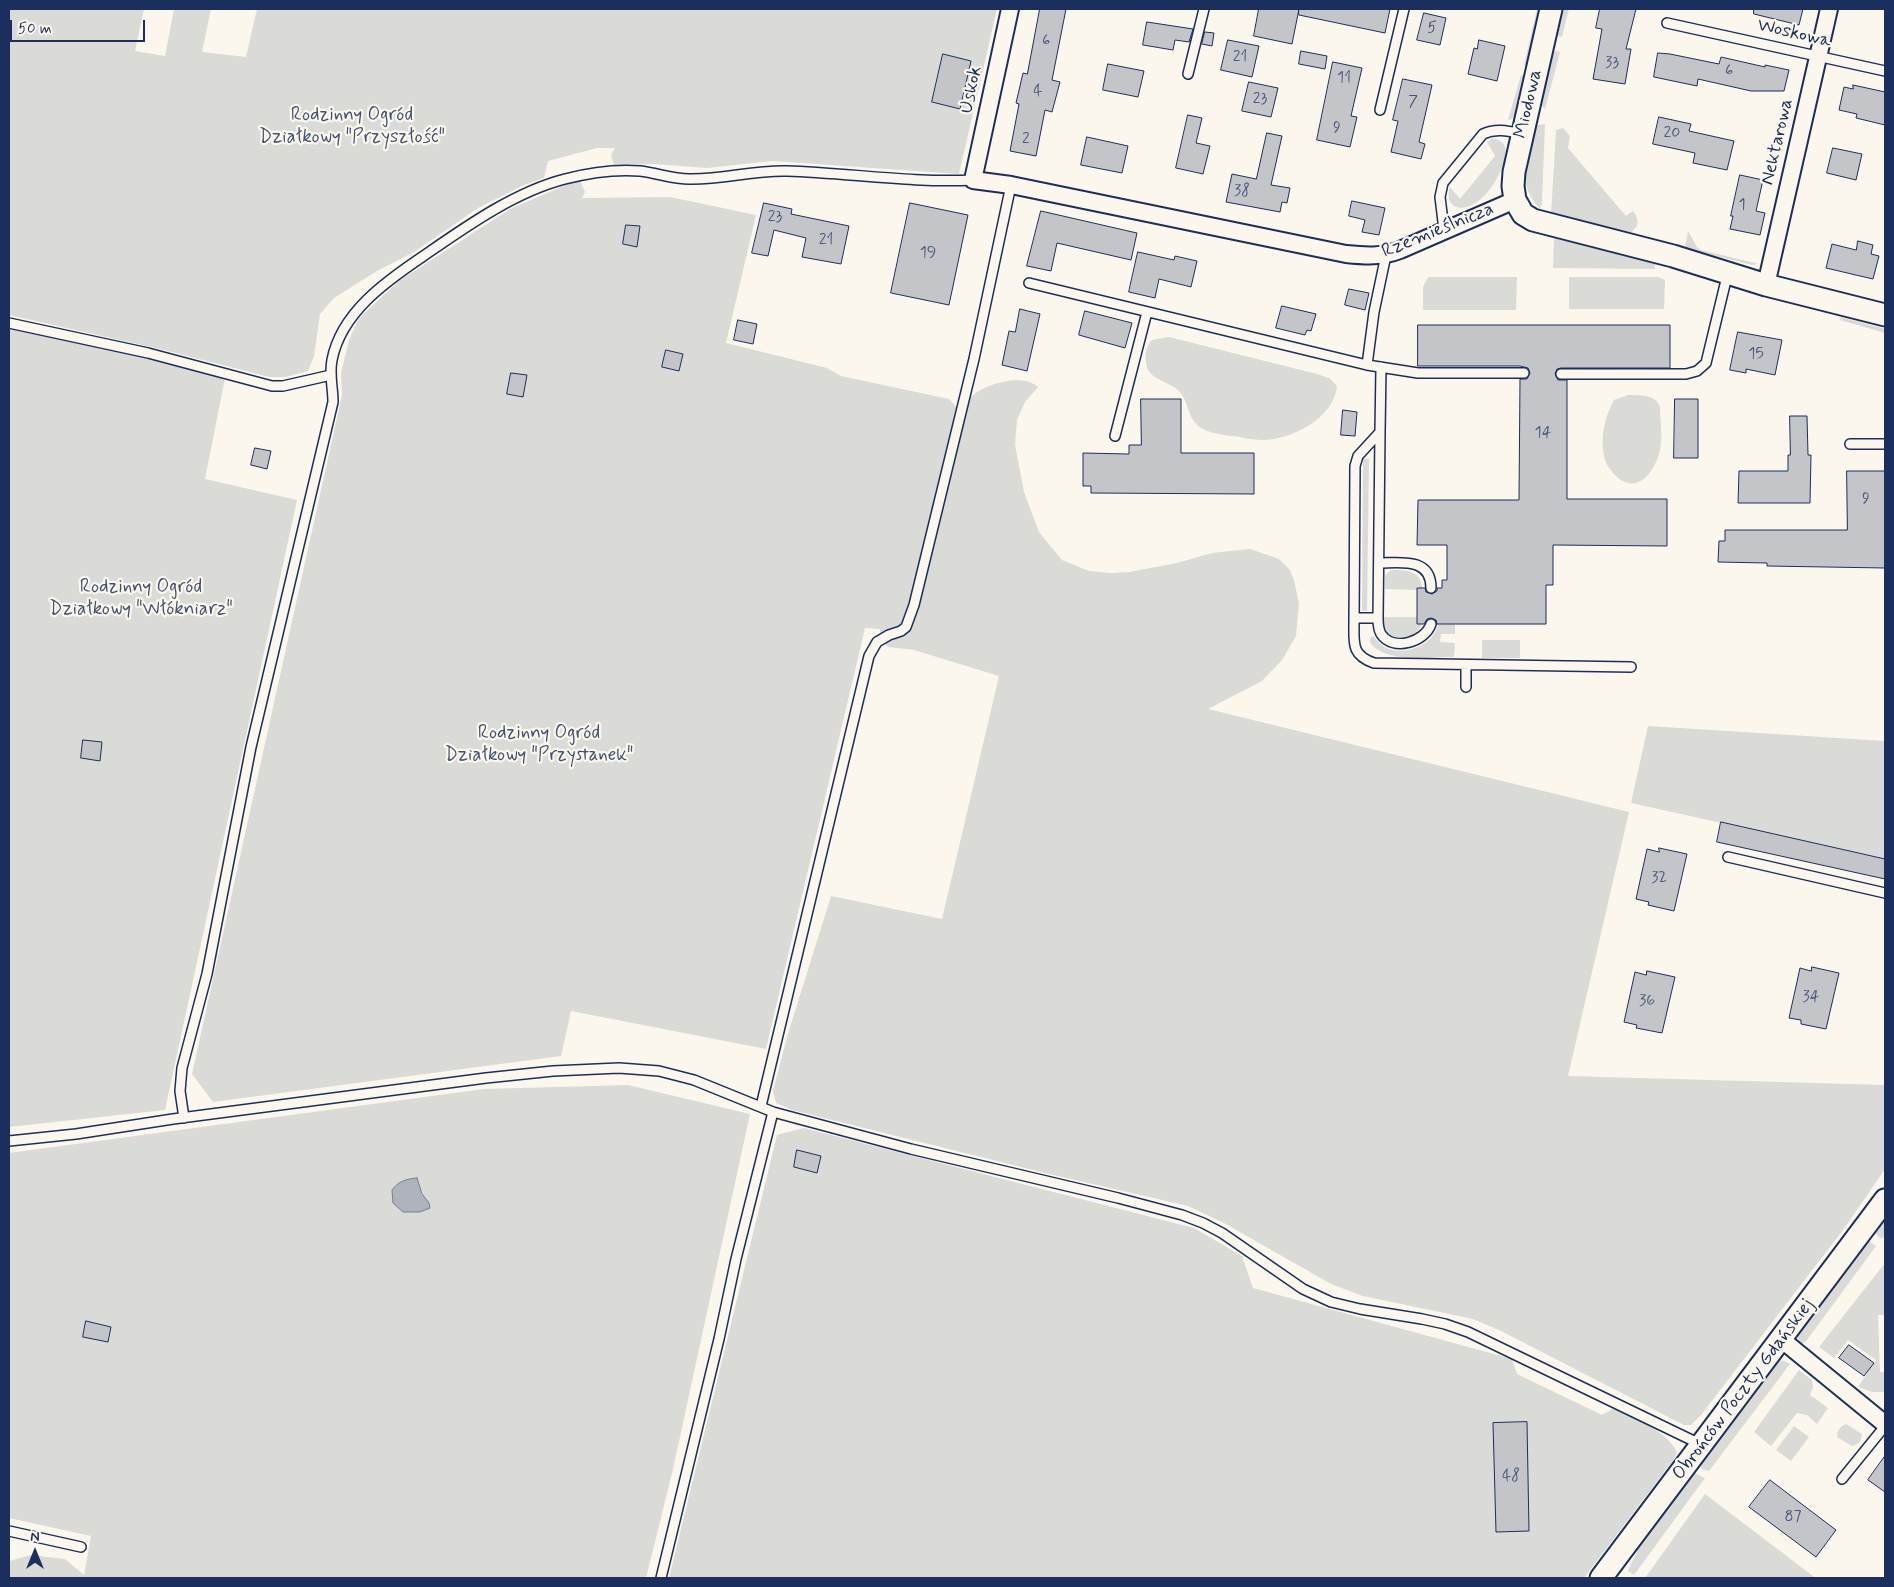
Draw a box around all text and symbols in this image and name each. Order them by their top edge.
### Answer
scale bar [12,10,148,42]
street label: Woskowa [1755,14,1833,54]
text: 50 m [18,19,52,39]
house number: 5 [1427,19,1437,39]
house number: 6 [1042,32,1050,52]
house number: 21 [1233,48,1247,68]
house number: 33 [1605,54,1619,74]
house number: 6 [1725,62,1733,82]
street label: Uskok [956,64,988,116]
street label: Miodowa [1510,67,1548,141]
house number: 11 [1337,69,1351,89]
house number: 4 [1033,82,1043,102]
house number: 23 [1253,90,1267,110]
house number: 7 [1408,93,1418,113]
street label: Nektarowa [1757,96,1799,188]
park label: Rodzinny Ogród Działkowy "Przyszłość" [259,105,445,149]
house number: 9 [1333,119,1341,139]
house number: 20 [1664,124,1680,144]
house number: 2 [1022,130,1030,150]
house number: 38 [1234,182,1250,202]
house number: 1 [1738,196,1746,216]
street label: Rzemieślnicza [1379,198,1497,264]
house number: 23 [768,208,782,228]
house number: 21 [819,231,833,251]
house number: 19 [920,244,936,264]
house number: 15 [1748,345,1764,365]
house number: 14 [1535,424,1551,444]
house number: 9 [1862,490,1870,510]
park label: Rodzinny Ogród Działkowy "Włókniarz" [49,577,233,621]
park label: Rodzinny Ogród Działkowy "Przystanek" [445,723,633,767]
house number: 32 [1651,869,1667,889]
house number: 34 [1803,988,1819,1008]
house number: 36 [1639,992,1655,1012]
street label: Obrońców Poczty Gdańskiej [1668,1295,1820,1485]
house number: 48 [1502,1467,1520,1487]
house number: 87 [1784,1508,1802,1528]
north arrow [10,1527,60,1577]
text: N [30,1528,40,1546]

